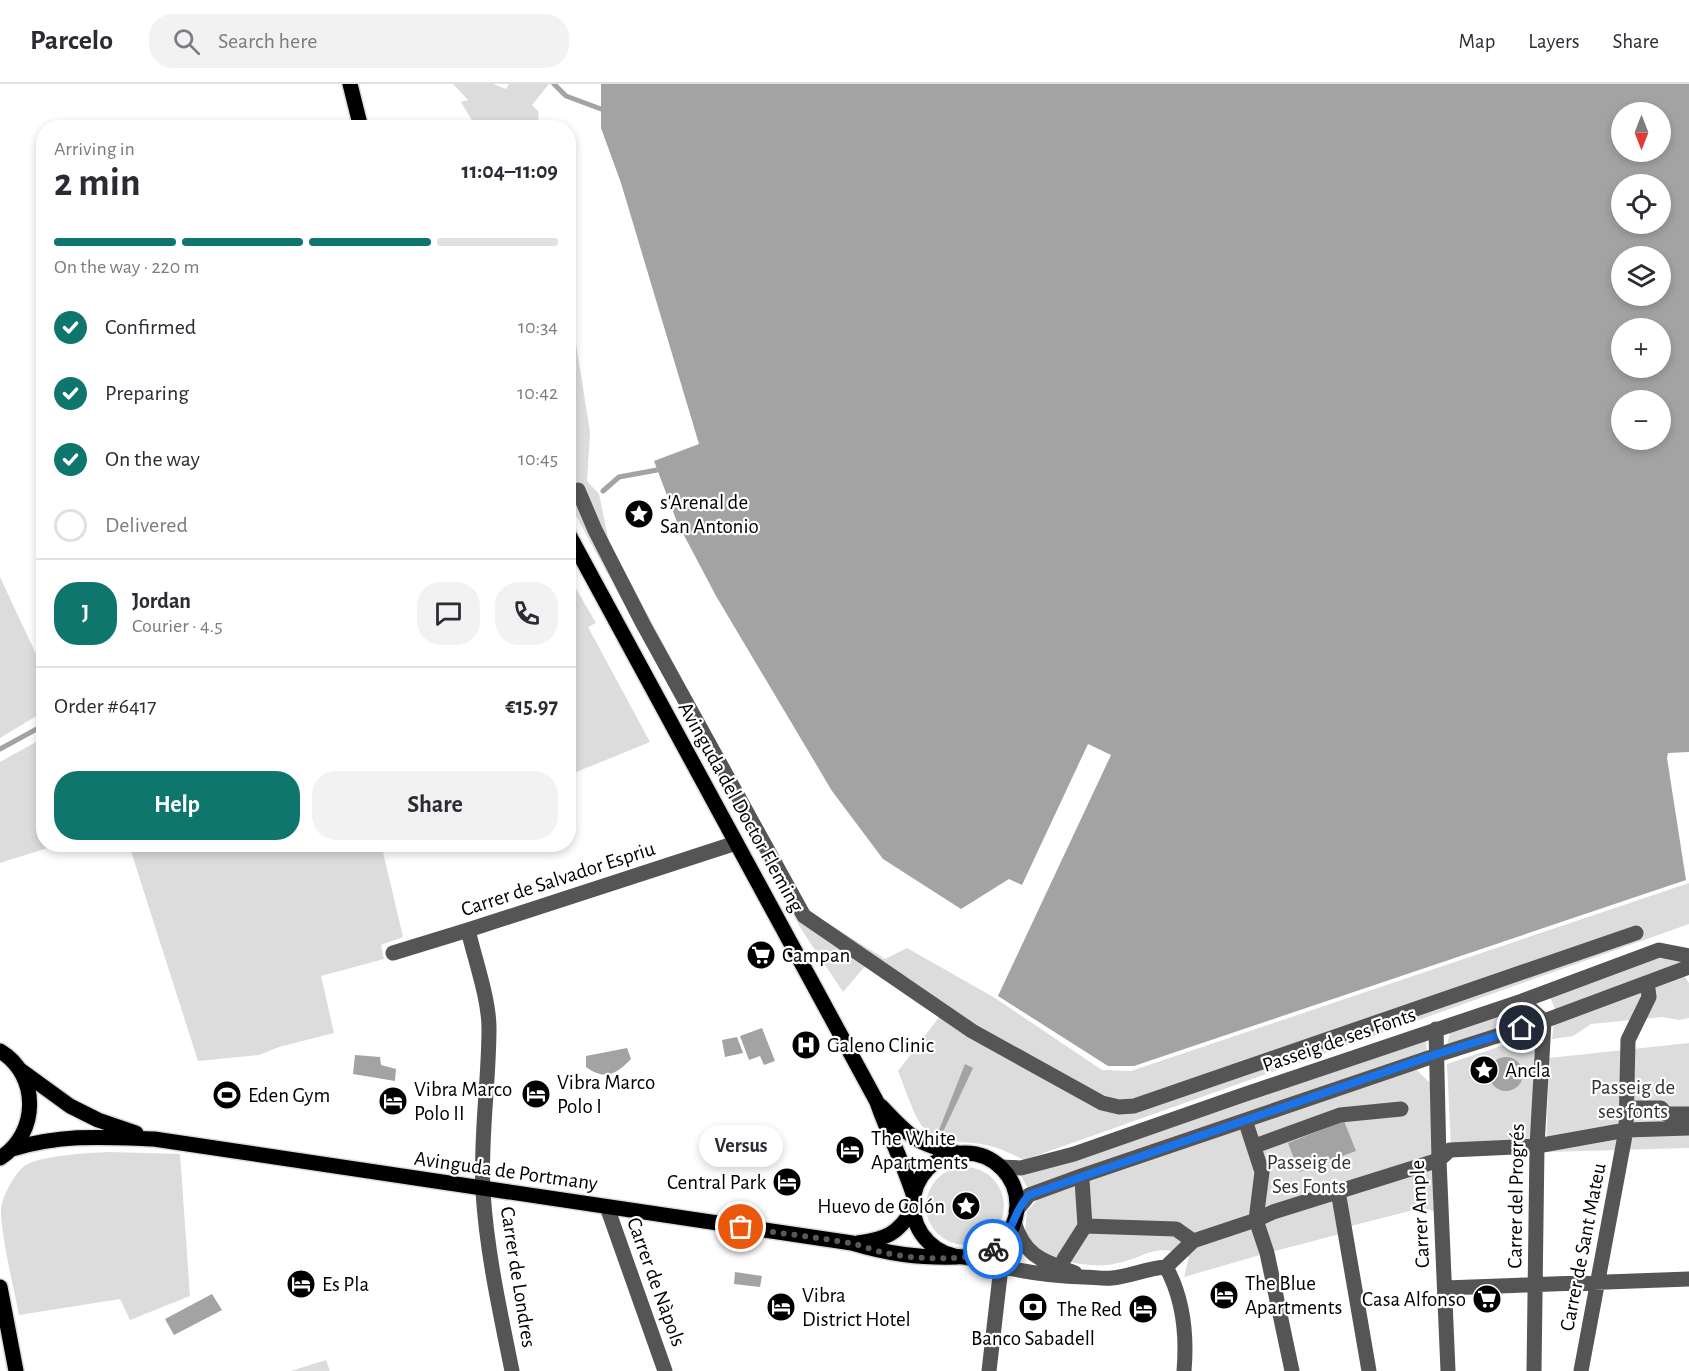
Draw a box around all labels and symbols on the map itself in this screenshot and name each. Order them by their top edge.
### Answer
north arrow [1611,102,1671,162]
place label: s'Arenal de San Antonio [660,492,759,537]
place icon: s'Arenal de San Antonio [623,498,655,530]
street label: Avinguda del Doctor Fleming [675,699,808,916]
street label: Carrer de Salvador Espriu [458,838,658,920]
supermarket icon: Campan [745,939,777,971]
place label: Campan [782,945,850,966]
pin [1496,1002,1547,1053]
street label: Passeig de ses Fonts [1260,1004,1418,1076]
hospital icon: Galeno Clinic [790,1029,822,1061]
place label: Galeno Clinic [827,1035,934,1056]
place icon: Ancla [1468,1054,1500,1086]
place label: Ancla [1505,1060,1551,1081]
place label: Vibra Marco Polo I [557,1072,655,1117]
park label: Passeig de ses fonts [1591,1077,1675,1122]
hotel icon: Vibra Marco Polo I [520,1078,552,1110]
sports icon: Eden Gym [211,1079,243,1111]
place label: Vibra Marco Polo II [414,1079,512,1124]
place label: Eden Gym [248,1085,330,1106]
hotel icon: Vibra Marco Polo II [377,1085,409,1117]
street label: Carrer del Progrés [1504,1123,1528,1269]
callout: Versus [699,1125,783,1167]
place label: The White Apartments [871,1128,968,1173]
hotel icon: The White Apartments [834,1134,866,1166]
street label: Avinguda de Portmany [413,1148,599,1194]
park label: Passeig de Ses Fonts [1267,1152,1351,1197]
street label: Carrer Ample [1407,1159,1433,1269]
street label: Carrer de Sant Mateu [1556,1161,1610,1333]
hotel icon: Central Park [771,1166,803,1198]
place label: Central Park [667,1172,766,1193]
place icon: Huevo de Colón [950,1190,982,1222]
place label: Huevo de Colón [817,1196,945,1217]
pin [715,1201,766,1252]
street label: Carrer de Londres [496,1205,540,1349]
street label: Carrer de Nàpols [623,1215,689,1349]
courier [963,1219,1023,1279]
hotel icon: Es Pla [285,1268,317,1300]
place label: The Blue Apartments [1245,1273,1342,1318]
place label: Es Pla [322,1274,369,1295]
hotel icon: The Blue Apartments [1208,1279,1240,1311]
supermarket icon: Casa Alfonso [1471,1283,1503,1315]
place label: Vibra District Hotel [802,1285,911,1330]
place label: Casa Alfonso [1362,1289,1466,1310]
hotel icon: Vibra District Hotel [765,1291,797,1323]
bank icon: Banco Sabadell [1017,1291,1049,1323]
hotel icon: The Red [1127,1293,1159,1325]
place label: The Red [1056,1299,1122,1320]
place label: Banco Sabadell [971,1328,1095,1349]

